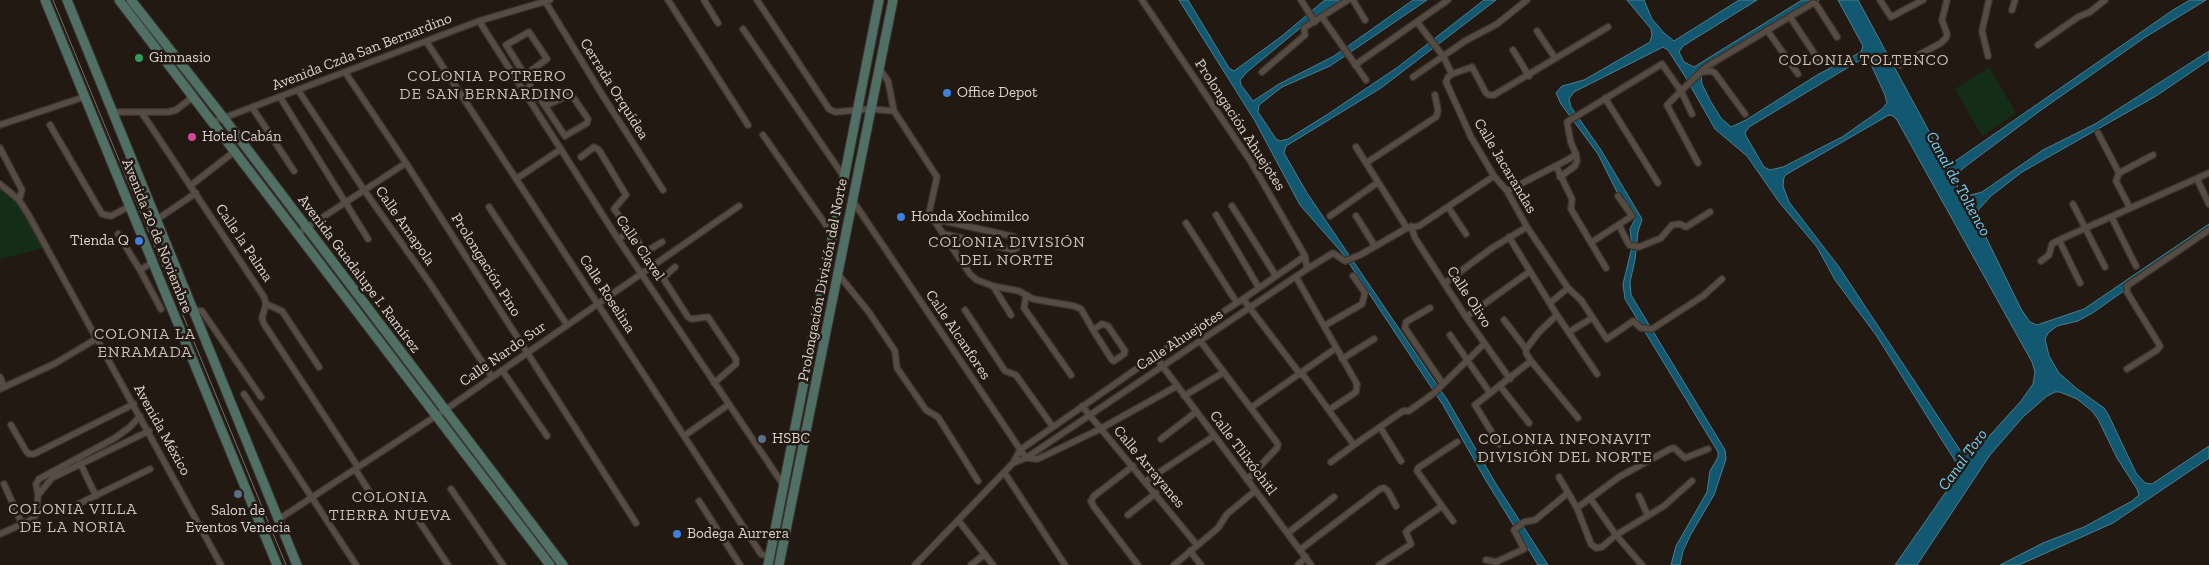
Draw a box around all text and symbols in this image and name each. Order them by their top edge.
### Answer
street label: Avenida Czda San Bernardino [270,9,454,95]
street label: Cerrada Orquídea [576,35,652,143]
place label: Gimnasio [149,49,211,67]
district label: COLONIA TOLTENCO [1776,50,1952,70]
marker: Gimnasio [133,52,145,64]
street label: Prolongación Ahuejotes [1191,56,1289,194]
district label: COLONIA POTRERO DE SAN BERNARDINO [397,66,577,104]
place label: Office Depot [957,84,1037,102]
marker: Office Depot [941,87,953,99]
street label: Calle Jacarandas [1470,115,1540,217]
place label: Hotel Cabán [202,128,281,146]
water label: Canal de Toltenco [1921,128,1995,240]
marker: Hotel Cabán [186,131,198,143]
street label: Avenida 20 de Noviembre [118,156,196,316]
street label: Prolongación División del Norte [795,177,851,383]
street label: Calle Amapola [371,183,439,269]
street label: Avenida Guadalupe I. Ramírez [294,191,424,357]
street label: Calle la Palma [211,201,277,285]
place label: Honda Xochimilco [911,208,1029,226]
street label: Prolongación Pino [447,210,525,320]
marker: Honda Xochimilco [895,211,907,223]
street label: Calle Clavel [612,212,668,284]
place label: Tienda Q [70,232,129,250]
district label: COLONIA DIVISIÓN DEL NORTE [926,232,1088,270]
marker: Tienda Q [133,235,145,247]
street label: Calle Roselina [575,251,639,337]
street label: Calle Olivo [1443,263,1495,331]
street label: Calle Alcanfores [921,287,995,383]
street label: Calle Ahuejotes [1133,305,1227,375]
street label: Calle Nardo Sur [456,317,550,391]
district label: COLONIA LA ENRAMADA [93,324,197,362]
street label: Avenida México [130,381,194,479]
street label: Calle Tlilxóchitl [1205,407,1281,499]
street label: Calle Arrayanes [1109,422,1189,512]
water label: Canal Toro [1934,425,1992,495]
district label: COLONIA INFONAVIT DIVISIÓN DEL NORTE [1475,429,1655,467]
place label: HSBC [772,430,810,448]
marker: HSBC [756,433,768,445]
district label: COLONIA TIERRA NUEVA [327,487,453,525]
marker: Salon de Eventos Venecia [232,488,244,500]
district label: COLONIA VILLA DE LA NORIA [7,499,139,537]
place label: Salon de Eventos Venecia [186,502,290,537]
place label: Bodega Aurrera [687,525,789,543]
marker: Bodega Aurrera [671,528,683,540]

